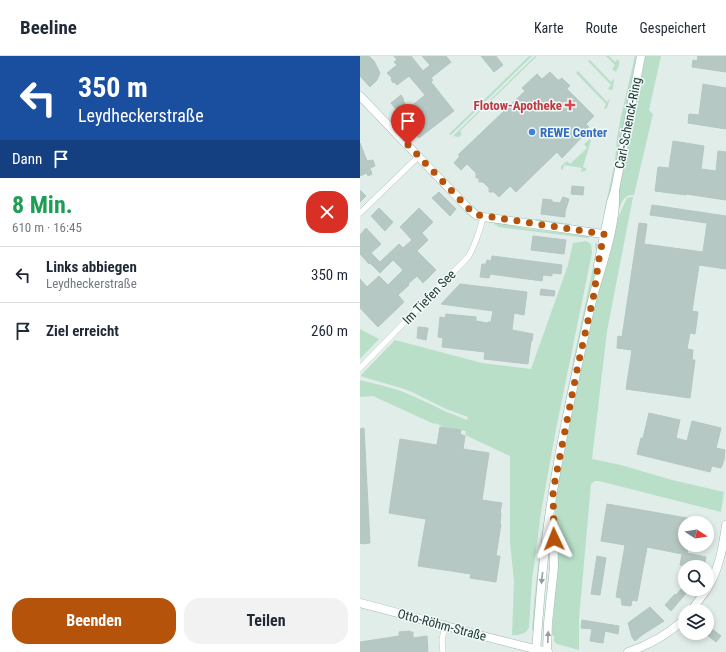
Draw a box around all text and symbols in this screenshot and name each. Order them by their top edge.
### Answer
text: Beeline [20,16,77,39]
text: Karte [534,20,564,36]
text: Route [586,20,618,36]
text: Gespeichert [640,20,706,36]
text: 350 m [78,71,148,104]
icon: left [12,72,64,124]
street label: Carl-Schenck-Ring [612,76,644,170]
place label: Flotow-Apotheke [474,98,562,113]
marker: Flotow-Apotheke [565,100,575,110]
pin [391,104,425,145]
text: Leydheckerstraße [78,105,204,126]
icon: arrive [397,110,419,132]
place label: REWE Center [540,125,608,140]
marker: REWE Center [527,127,537,137]
icon: arrive [50,148,72,170]
text: Dann [12,150,42,168]
text: 8 Min. [12,191,73,219]
button: close [306,191,348,233]
text: 610 m · 16:45 [12,220,82,235]
text: Links abbiegen [46,258,137,276]
icon: left [12,264,34,286]
text: 350 m [311,266,348,284]
street label: Im Tiefen See [399,267,459,327]
text: Leydheckerstraße [46,276,137,291]
icon: arrive [12,320,34,342]
text: Ziel erreicht [46,322,119,340]
text: 260 m [311,322,348,340]
north arrow [678,516,714,552]
map controls [678,516,714,640]
position arrow [533,518,575,560]
button: search [678,560,714,596]
one-way arrow [539,572,545,584]
button: Beenden [12,598,176,644]
button: Teilen [184,598,348,644]
button: layers [678,604,714,640]
street label: Otto-Röhm-Straße [396,606,488,644]
one-way arrow [544,631,551,644]

